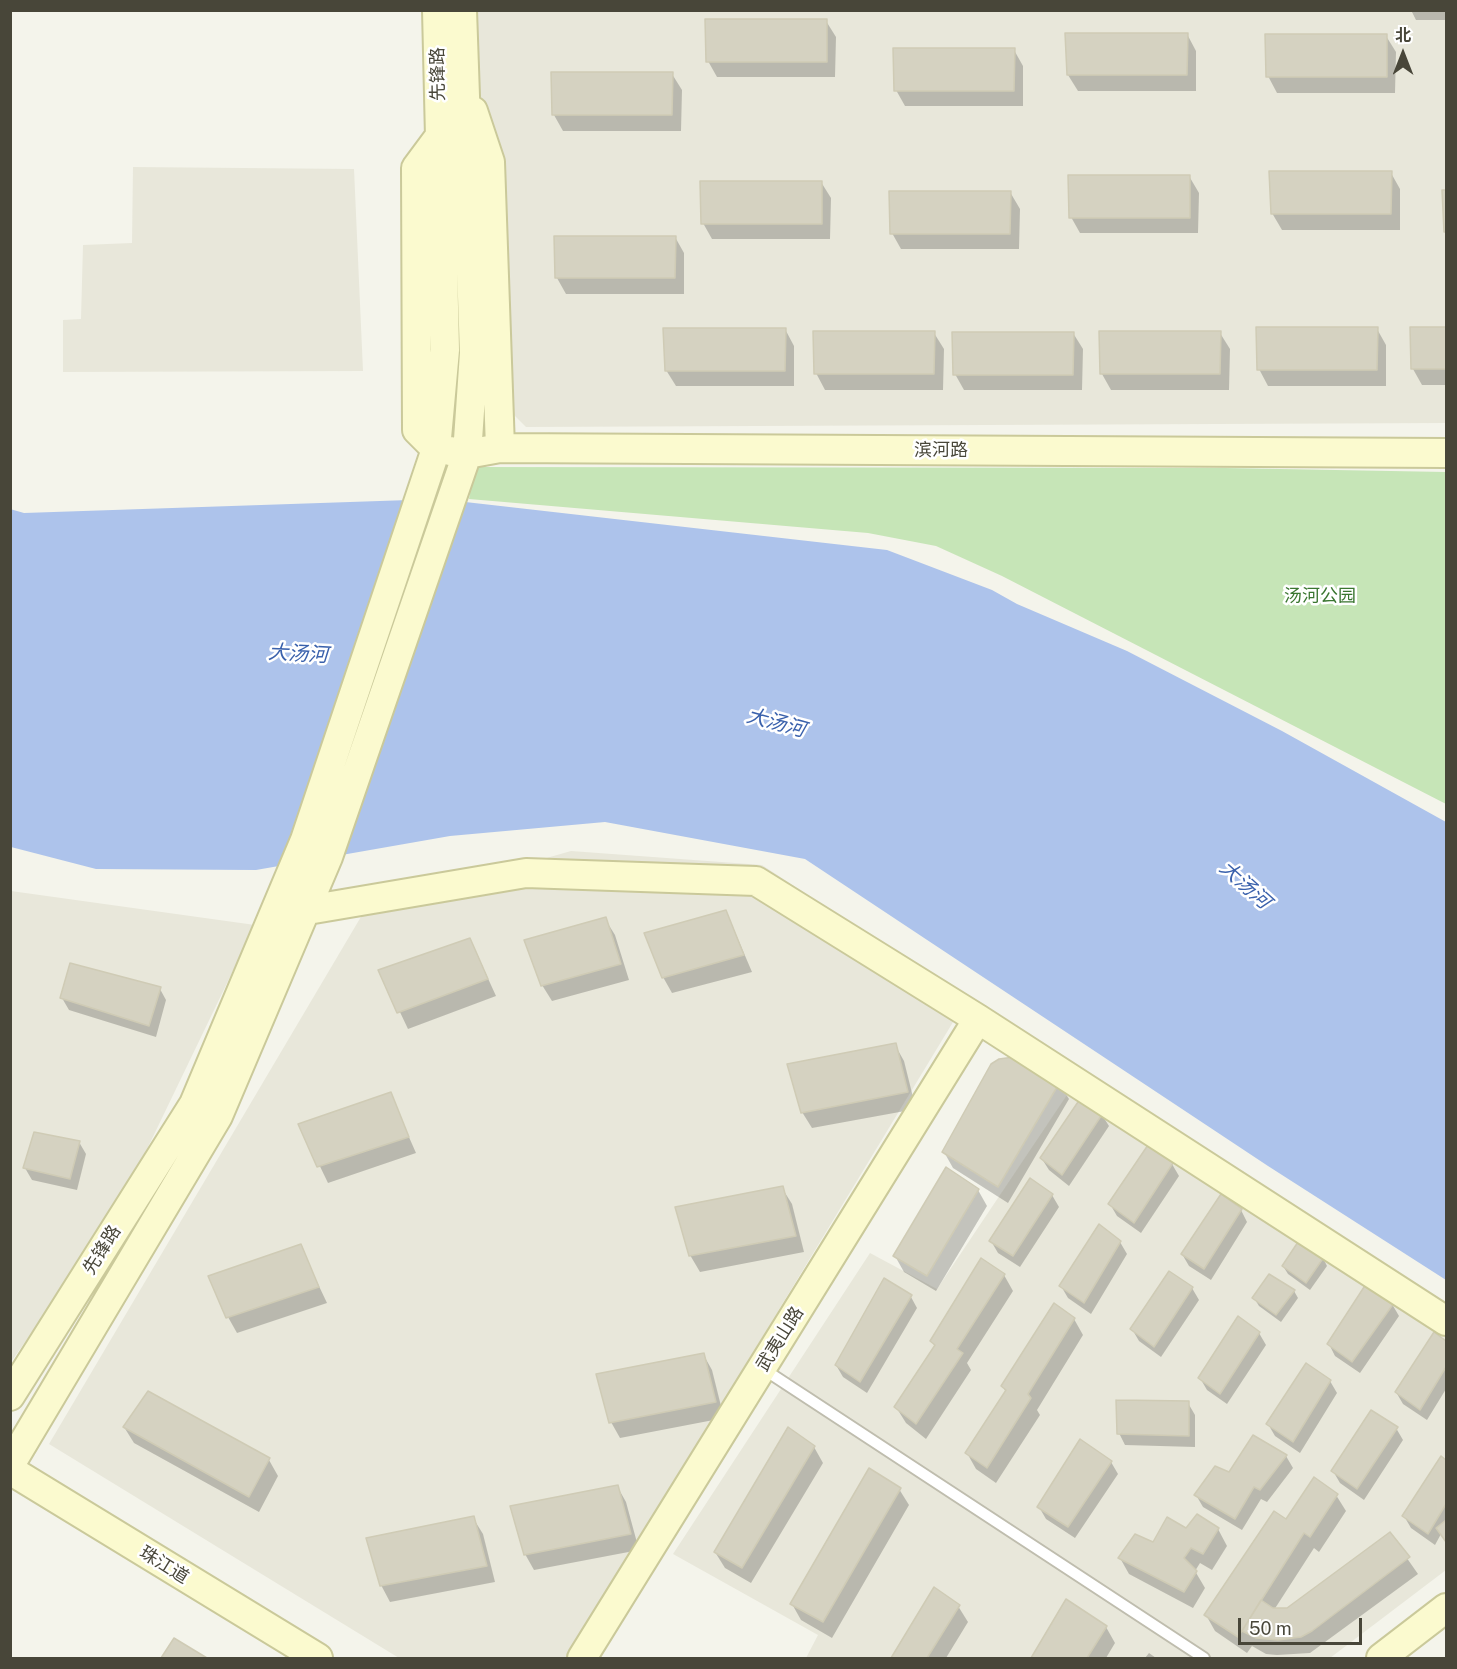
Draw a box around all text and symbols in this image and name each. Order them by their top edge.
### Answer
north arrow [1373,24,1433,84]
text: 北 [1395,26,1411,45]
street label: 先锋路 [427,47,449,101]
street label: 滨河路 [914,439,968,461]
park label: 汤河公园 [1284,585,1356,607]
water label: 大汤河 [267,640,329,668]
water label: 大汤河 [744,704,808,742]
water label: 大汤河 [1215,856,1275,914]
street label: 先锋路 [79,1221,125,1279]
street label: 武夷山路 [752,1303,808,1375]
street label: 珠江道 [135,1542,193,1588]
scale bar [1241,1606,1366,1644]
text: 50 m [1249,1618,1292,1639]

